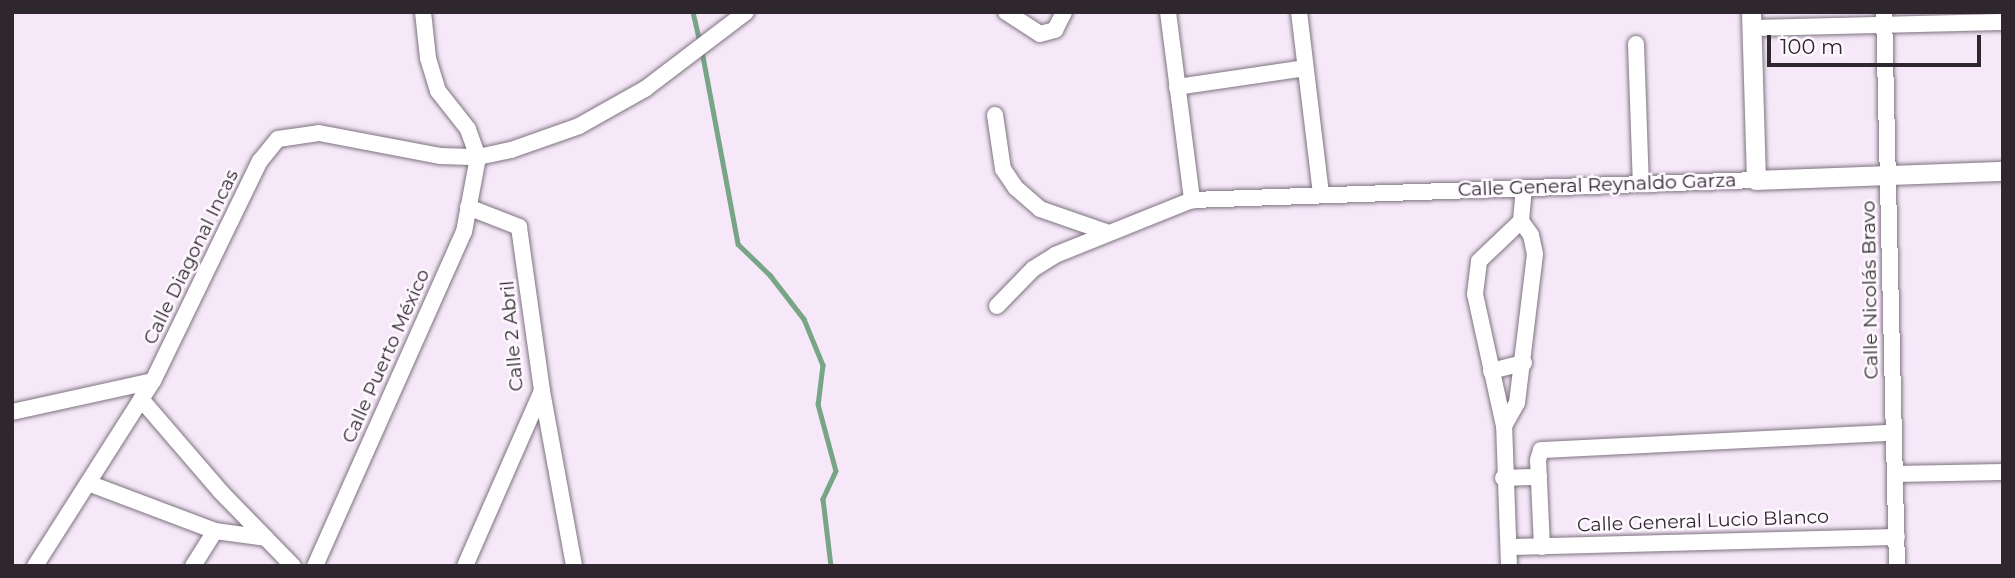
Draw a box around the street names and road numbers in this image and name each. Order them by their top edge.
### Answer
street label: Calle Diagonal Incas [139,166,243,348]
street label: Calle General Reynaldo Garza [1457,169,1737,201]
street label: Calle Nicolás Bravo [1857,200,1883,380]
street label: Calle Puerto México [337,265,435,447]
street label: Calle 2 Abril [496,280,528,392]
street label: Calle General Lucio Blanco [1577,505,1829,537]

